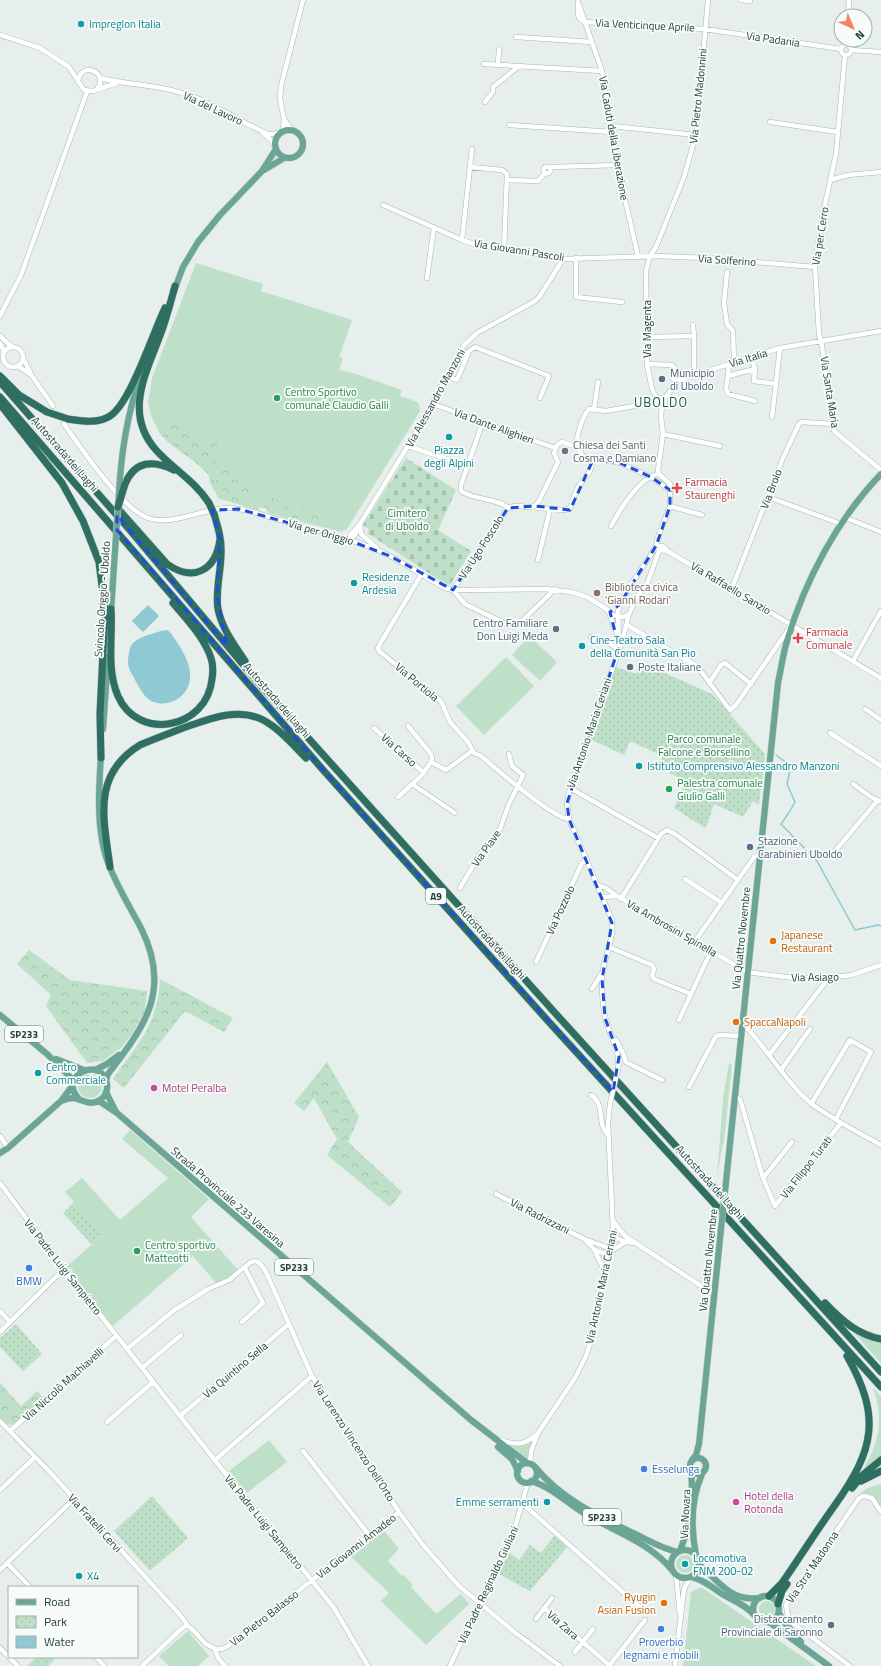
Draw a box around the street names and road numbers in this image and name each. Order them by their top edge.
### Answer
street label: Via Venticinque Aprile [595,14,696,36]
street label: Via Padania [745,27,801,51]
street label: Via Pietro Madonnini [685,47,711,145]
street label: Via Caduti della Liberazione [595,75,633,202]
street label: Via del Lavoro [180,87,246,129]
street label: Via per Cerro [807,205,833,266]
street label: Via Giovanni Pascoli [473,235,565,265]
street label: Via Solferino [697,250,757,270]
street label: Via Magenta [639,300,655,358]
street label: Via Italia [727,344,770,371]
street label: Via Alessandro Manzoni [401,346,469,450]
street label: Via Santa Maria [816,355,844,429]
street label: Via Dante Alighieri [452,404,536,448]
street label: Autostrada dei Laghi [28,413,102,495]
street label: Via Brolo [756,467,786,511]
street label: Via Ugo Foscolo [454,512,508,582]
street label: Via per Origgio [286,515,356,549]
street label: Svincolo Origgio - Uboldo [90,540,114,658]
street label: Via Raffaello Sanzio [688,558,774,618]
street label: Autostrada dei Laghi [240,659,314,741]
street label: Via Portiola [392,659,443,705]
street label: Via Antonio Maria Ceriani [563,676,615,790]
street label: Via Carso [378,730,420,770]
street label: Via Piave [467,826,505,870]
street label: Via Pozzolo [542,882,579,937]
street label: Via Quattro Novembre [728,885,754,990]
road number: A9 [426,888,446,904]
street label: Via Ambrosini Spinella [624,896,721,961]
street label: Autostrada dei Laghi [454,901,530,983]
street label: Via Asiago [791,969,839,985]
road number: SP233 [5,1026,43,1042]
street label: Via Filippo Turati [776,1132,836,1202]
street label: Autostrada dei Laghi [672,1141,748,1223]
street label: Strada Provinciale 233 Varesina [168,1143,289,1251]
street label: Via Radrizzani [507,1194,573,1238]
street label: Via Quattro Novembre [695,1207,721,1312]
street label: Via Padre Luigi Sampietro [20,1216,106,1319]
street label: Via Antonio Maria Ceriani [581,1229,621,1345]
road number: SP233 [275,1259,313,1275]
street label: Via Quintino Sella [199,1338,271,1402]
street label: Via Niccolò Machiavelli [19,1343,107,1425]
street label: Via Lorenzo Vincenzo Dell'Orto [309,1378,399,1505]
street label: Via Padre Luigi Sampietro [221,1471,307,1573]
street label: Via Novara [676,1488,694,1539]
street label: Via Fratelli Cervi [64,1490,126,1556]
road number: SP233 [583,1509,621,1525]
street label: Via Giovanni Amadeo [313,1510,399,1582]
street label: Via Padre Reginaldo Giuliani [454,1523,522,1647]
street label: Via Stra' Madonna [782,1527,842,1606]
street label: Via Pietro Balasso [226,1586,302,1650]
street label: Via Zara [544,1607,583,1644]

